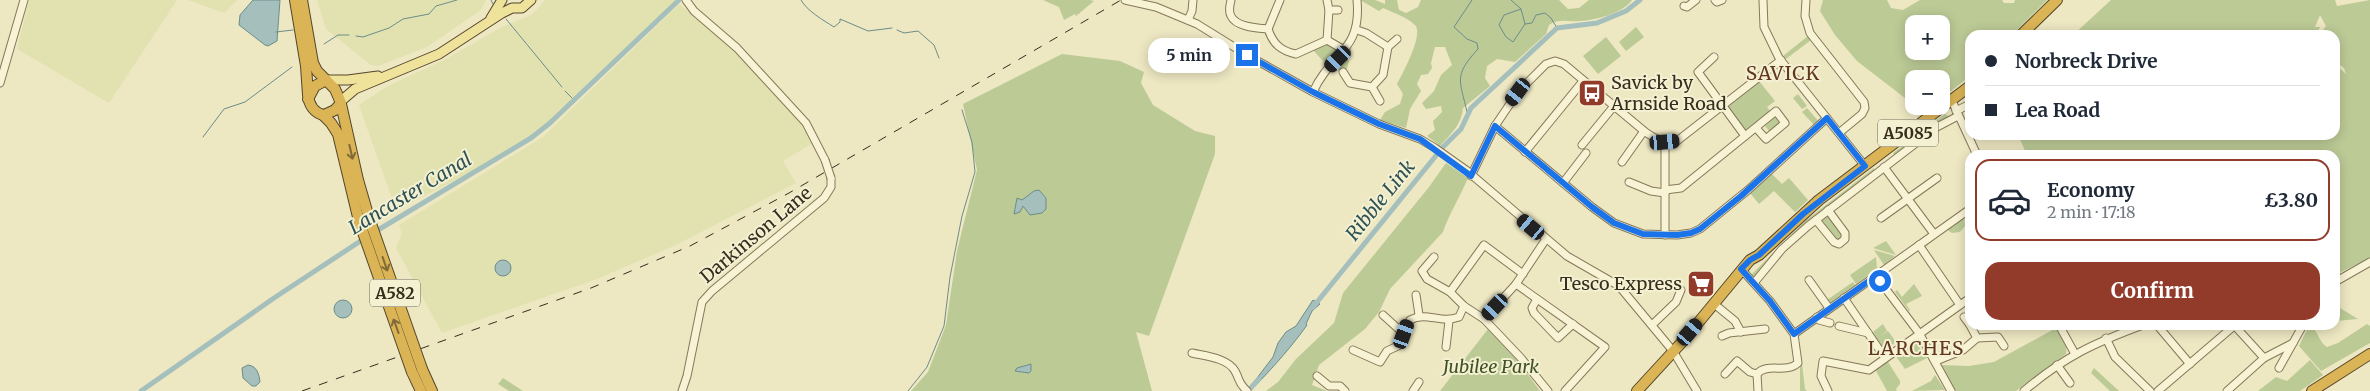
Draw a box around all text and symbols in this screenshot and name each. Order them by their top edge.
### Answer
map controls [1905,15,1950,115]
button: + [1905,15,1950,60]
callout: 5 min [1147,38,1230,72]
car [1322,43,1353,75]
route end [1236,44,1258,66]
text: 5 min [1166,45,1212,65]
text: Norbreck Drive [2015,49,2158,73]
district label: SAVICK [1746,61,1820,85]
button: − [1905,70,1950,115]
place label: Savick by Arnside Road [1610,71,1727,115]
car [1502,76,1533,108]
bus stop icon: Savick by Arnside Road [1577,78,1607,108]
text: Lea Road [2015,98,2100,122]
road number: A5085 [1878,120,1938,146]
car [1649,133,1680,151]
one-way arrow [347,144,356,160]
water label: Lancaster Canal [344,147,476,239]
water label: Ribble Link [1340,154,1420,245]
icon: car [1987,178,2032,223]
text: Economy [2047,178,2135,202]
street label: Darkinson Lane [695,181,816,288]
text: £3.80 [2264,188,2318,212]
text: 2 min · 17:18 [2047,202,2136,222]
car [1514,212,1547,242]
one-way arrow [381,255,390,271]
button: Confirm [1985,262,2320,320]
supermarket icon: Tesco Express [1686,269,1716,299]
route start [1869,270,1891,292]
place label: Tesco Express [1560,272,1682,295]
road number: A582 [370,280,420,306]
car [1479,291,1510,323]
car [1674,316,1705,348]
car [1391,317,1416,351]
one-way arrow [391,318,400,334]
district label: LARCHES [1868,336,1964,360]
park label: Jubilee Park [1441,355,1539,378]

